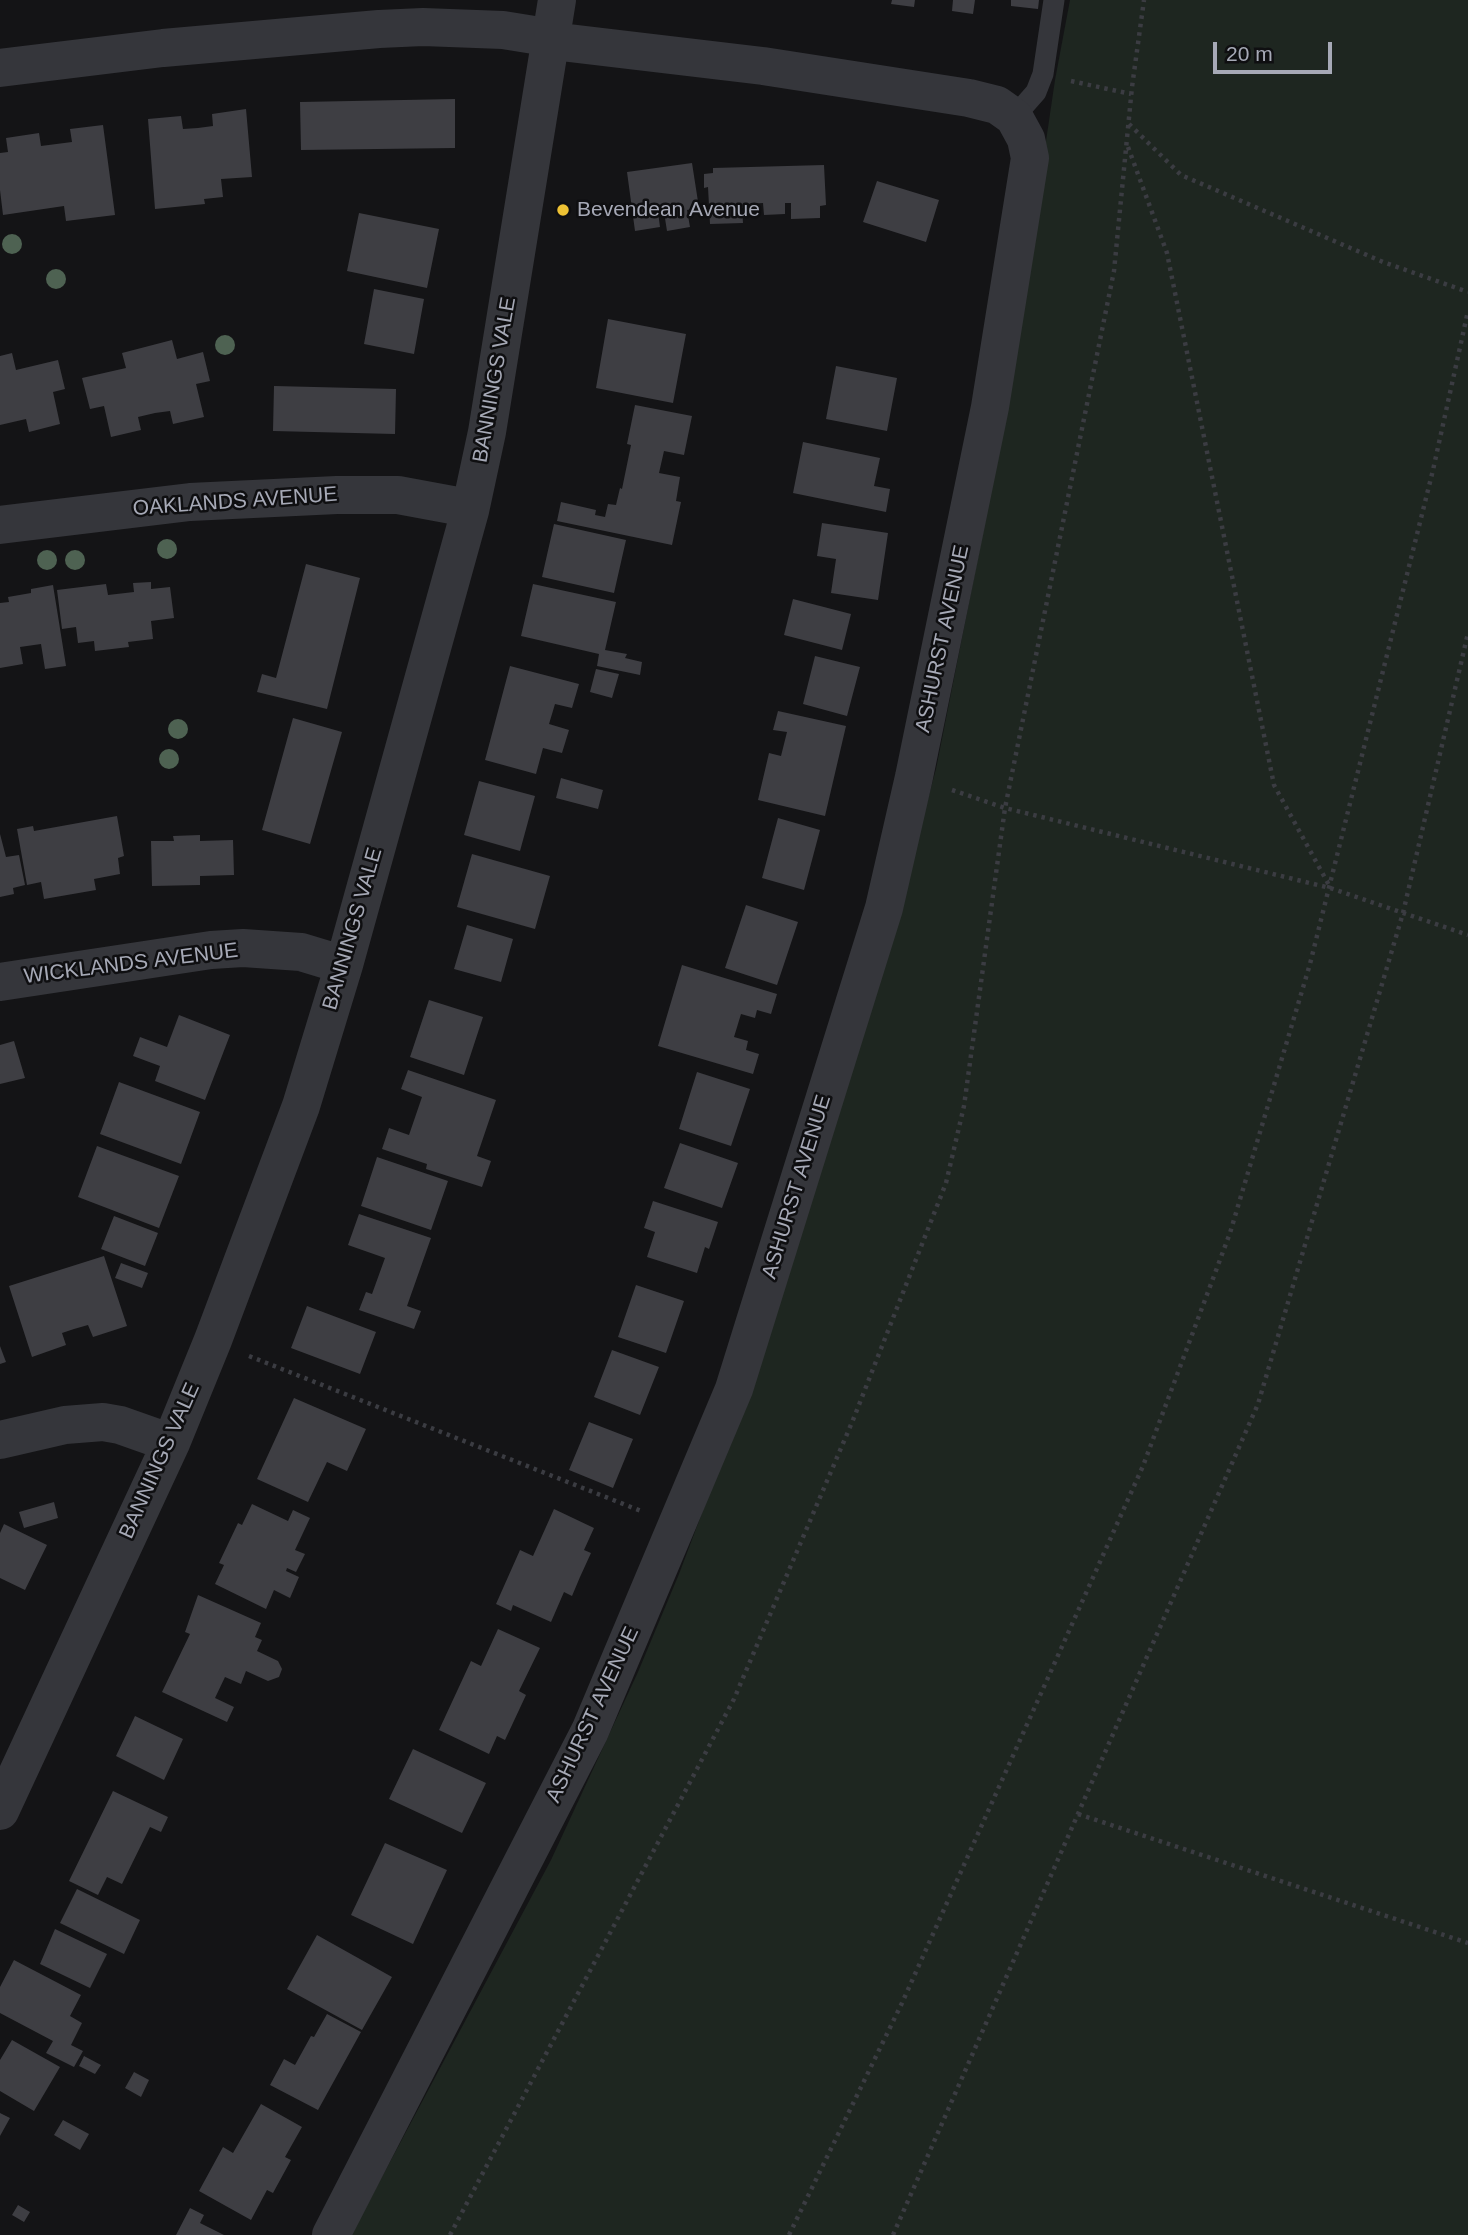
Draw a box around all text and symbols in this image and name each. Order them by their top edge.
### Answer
scale bar [1216,28,1335,72]
text: 20 m [1226,42,1273,65]
place label: Bevendean Avenue [577,197,760,223]
marker: Bevendean Avenue [555,202,571,218]
street label: BANNINGS VALE [468,295,522,465]
street label: OAKLANDS AVENUE [132,482,338,522]
street label: ASHURST AVENUE [911,543,975,735]
street label: BANNINGS VALE [318,845,388,1013]
street label: WICKLANDS AVENUE [23,938,239,990]
street label: ASHURST AVENUE [757,1092,837,1282]
street label: BANNINGS VALE [114,1379,206,1543]
street label: ASHURST AVENUE [541,1623,645,1807]

